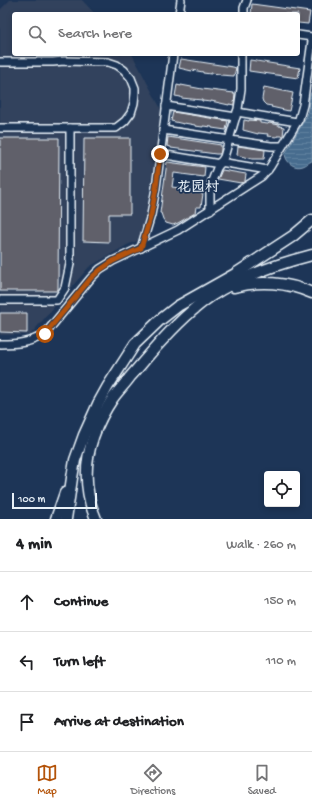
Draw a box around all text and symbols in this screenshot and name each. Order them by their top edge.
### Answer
search box [12,12,300,56]
icon: search [26,23,48,45]
text: Search here [58,25,132,43]
route end [151,145,169,163]
district label: 花园村 [177,179,219,197]
route start [36,325,54,343]
map controls [264,471,300,507]
button: locate [264,471,300,507]
scale bar [12,491,97,510]
text: 100 m [18,494,45,506]
text: 4 min [16,535,52,555]
text: Walk · 260 m [226,538,296,553]
icon: ahead [16,591,38,613]
text: Continue [54,593,108,611]
text: 150 m [264,594,296,609]
icon: left [16,651,38,673]
text: Turn left [54,653,105,671]
text: 110 m [266,654,296,669]
icon: arrive [16,711,38,733]
text: Arrive at destination [54,713,184,731]
tab: Map [36,762,58,798]
tab: Directions [131,762,175,798]
tab: Saved [248,762,276,798]

